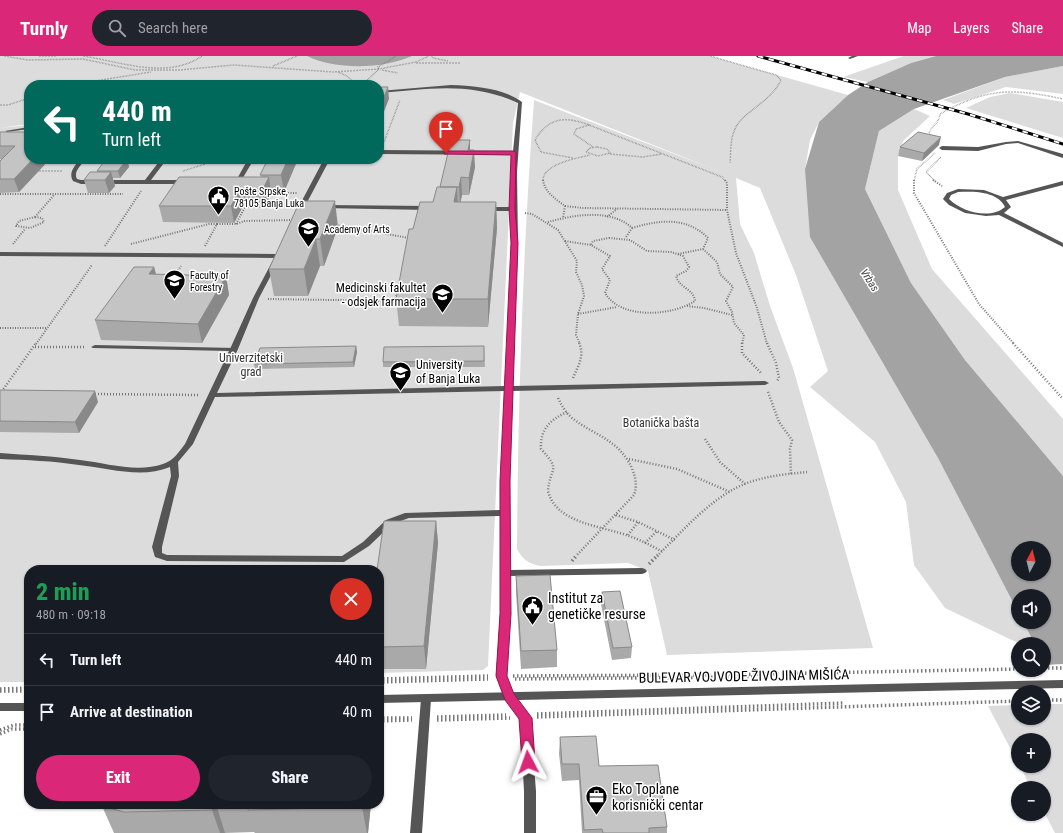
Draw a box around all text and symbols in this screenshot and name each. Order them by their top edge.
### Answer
search box [92,10,372,46]
text: Turnly [20,17,68,40]
icon: search [106,17,128,39]
text: Search here [138,19,208,37]
text: Map [907,20,931,36]
text: Layers [953,20,990,36]
text: Share [1012,20,1043,36]
text: 440 m [102,95,172,128]
icon: left [36,96,88,148]
pin [429,112,463,153]
icon: arrive [435,118,457,140]
text: Turn left [102,129,161,150]
public building icon: Pošte Srpske, 78105 Banja Luka [205,184,231,217]
place label: Pošte Srpske, 78105 Banja Luka [234,186,304,209]
school or university icon: Academy of Arts [295,216,321,249]
place label: Academy of Arts [324,224,390,235]
water label: Vrbas [858,267,882,294]
school or university icon: Faculty of Forestry [162,268,188,301]
place label: Faculty of Forestry [190,270,230,293]
place label: Medicinski fakultet - odsjek farmacija [336,281,426,309]
school or university icon: Medicinski fakultet - odsjek farmacija [429,282,455,315]
park label: Univerzitetski grad [219,351,283,379]
place label: University of Banja Luka [416,358,481,386]
school or university icon: University of Banja Luka [388,359,414,392]
park label: Botanička bašta [623,416,699,430]
north arrow [1011,541,1051,581]
map controls [1011,541,1051,821]
text: 2 min [36,578,90,606]
button: close [330,578,372,620]
button: sound [1011,589,1051,629]
place label: Institut za genetičke resurse [548,590,646,622]
public building icon: Institut za genetičke resurse [519,593,545,626]
text: 480 m · 09:18 [36,607,106,622]
button: search [1011,637,1051,677]
icon: left [36,649,58,671]
text: Turn left [70,651,121,669]
text: 440 m [335,651,372,669]
street label: BULEVAR VOJVODE ŽIVOJINA MIŠIĆA [639,665,849,686]
button: layers [1011,685,1051,725]
icon: arrive [36,701,58,723]
text: Arrive at destination [70,703,193,721]
text: 40 m [342,703,372,721]
button: + [1011,733,1051,773]
position arrow [507,741,549,783]
button: Exit [36,755,200,801]
button: Share [208,755,372,801]
place label: Eko Toplane korisnički centar [612,781,703,813]
button: − [1011,781,1051,821]
office icon: Eko Toplane korisnički centar [583,784,609,817]

